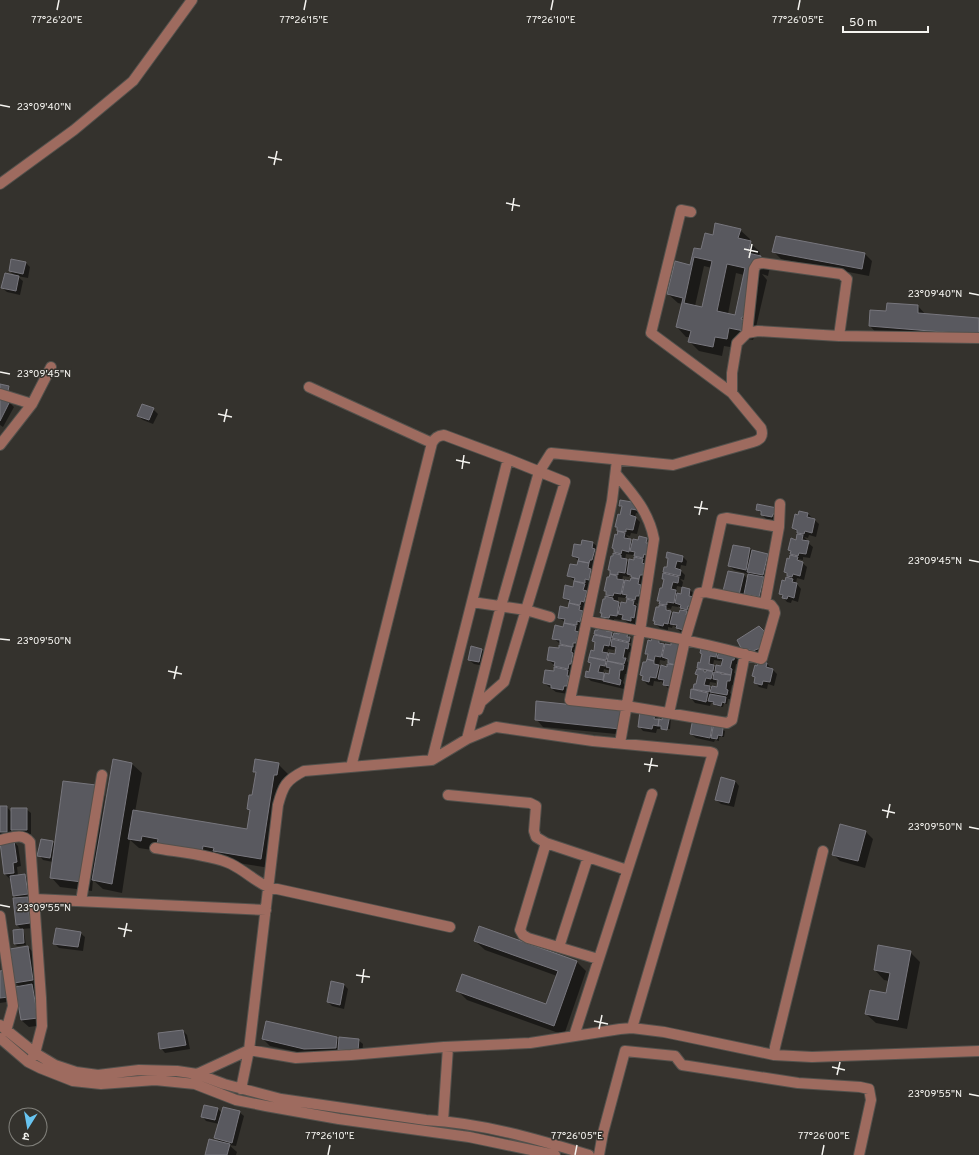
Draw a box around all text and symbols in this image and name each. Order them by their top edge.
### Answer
scale bar [843,8,928,34]
text: 77°26'20"E [31,14,83,27]
text: 77°26'15"E [279,14,329,27]
text: 77°26'10"E [526,14,576,27]
text: 77°26'05"E [772,14,824,27]
text: 50 m [849,15,877,31]
text: 23°09'40"N [17,101,71,114]
text: 23°09'40"N [908,288,962,301]
text: 23°09'45"N [17,368,71,381]
text: 23°09'45"N [908,555,962,568]
text: 23°09'50"N [17,635,71,648]
text: 23°09'50"N [908,821,962,834]
text: 23°09'55"N [17,902,71,915]
text: 23°09'55"N [908,1088,962,1101]
north arrow [8,1107,48,1147]
text: उ [21,1128,31,1143]
text: 77°26'10"E [305,1130,355,1143]
text: 77°26'05"E [551,1130,603,1143]
text: 77°26'00"E [798,1130,850,1143]

